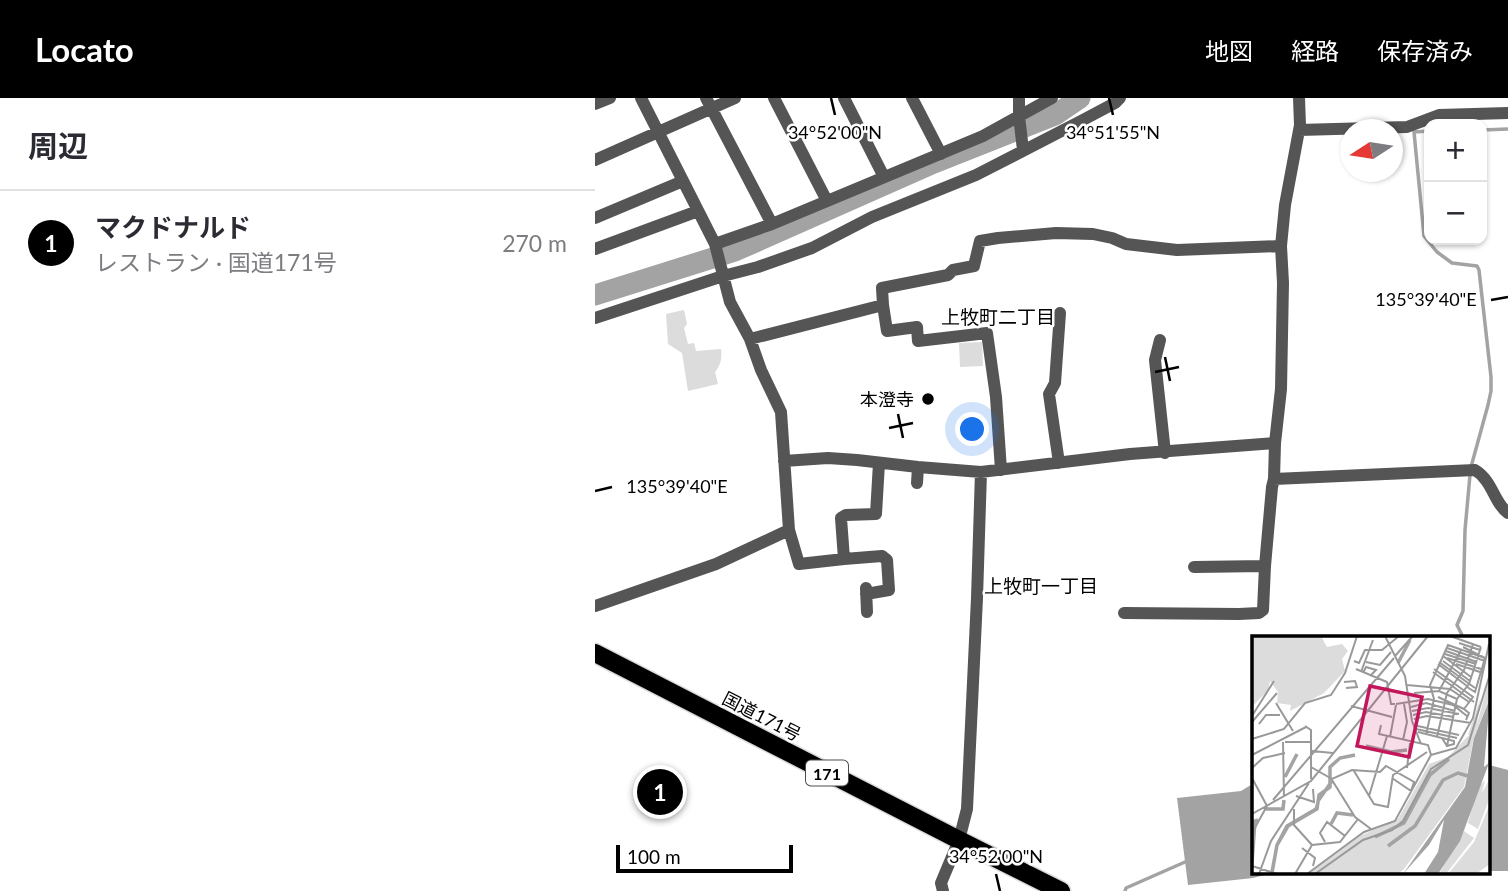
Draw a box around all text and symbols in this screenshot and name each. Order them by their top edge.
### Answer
text: Locato [35,29,134,69]
text: 地図 [1205,36,1253,65]
text: 経路 [1291,36,1339,65]
text: 保存済み [1377,36,1473,65]
north arrow [1340,119,1403,182]
map controls [1424,119,1487,245]
button: + [1424,119,1487,182]
text: 34°52'00"N [788,121,882,143]
text: 34°51'55"N [1066,121,1160,143]
text: 周辺 [28,127,88,163]
button: − [1424,182,1487,245]
text: マクドナルド [95,211,251,243]
text: 1 [44,229,58,257]
text: 270 m [502,229,567,257]
text: レストラン · 国道171号 [95,248,337,276]
text: 135°39'40"E [1375,288,1477,310]
district label: 上牧町二丁目 [941,305,1055,328]
place label: 本澄寺 [860,388,914,410]
marker: 本澄寺 [920,391,936,407]
your location [955,412,989,446]
text: 135°39'40"E [626,475,728,497]
district label: 上牧町一丁目 [984,574,1098,597]
inset map [1252,636,1490,874]
street label: 国道171号 [719,687,805,745]
road number: 171 [806,760,848,786]
pin: 1 [637,766,683,818]
scale bar [616,842,793,874]
text: 100 m [627,845,681,868]
text: 34°52'00"N [949,845,1043,867]

